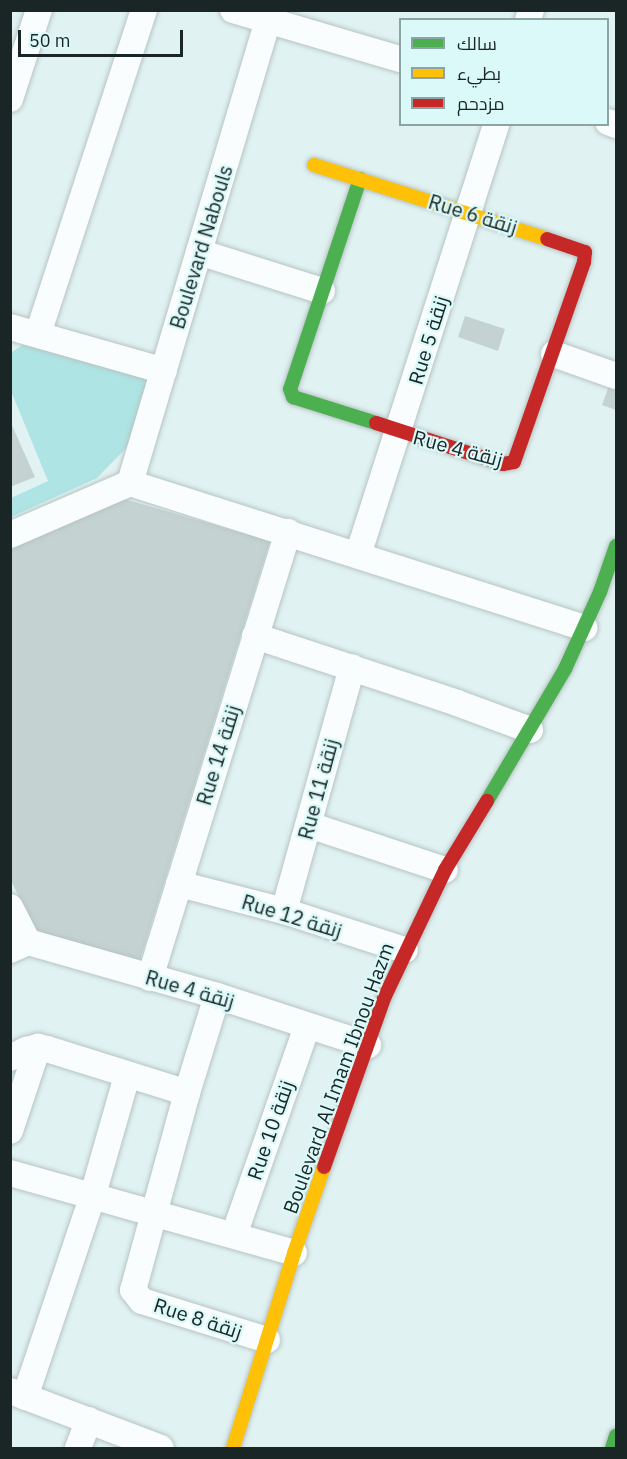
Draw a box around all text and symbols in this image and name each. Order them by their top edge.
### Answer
scale bar [21,18,186,56]
legend [399,18,609,126]
text: 50 m [29,29,71,52]
text: سالك [457,32,497,55]
text: بطيء [457,62,501,85]
text: مزدحم [457,92,505,115]
street label: Boulevard Nabouls [165,162,237,332]
street label: Rue 6 زنقة [426,189,520,239]
street label: Rue 5 زنقة [403,293,453,387]
street label: Rue 4 زنقة [411,425,505,471]
street label: Rue 14 زنقة [191,702,245,808]
street label: Rue 11 زنقة [293,736,343,842]
street label: Rue 12 زنقة [239,889,345,943]
street label: Boulevard Al Imam Ibnou Hazm [278,939,398,1217]
street label: Rue 4 زنقة [143,965,237,1013]
street label: Rue 10 زنقة [242,1077,298,1183]
street label: Rue 8 زنقة [151,1292,245,1344]

